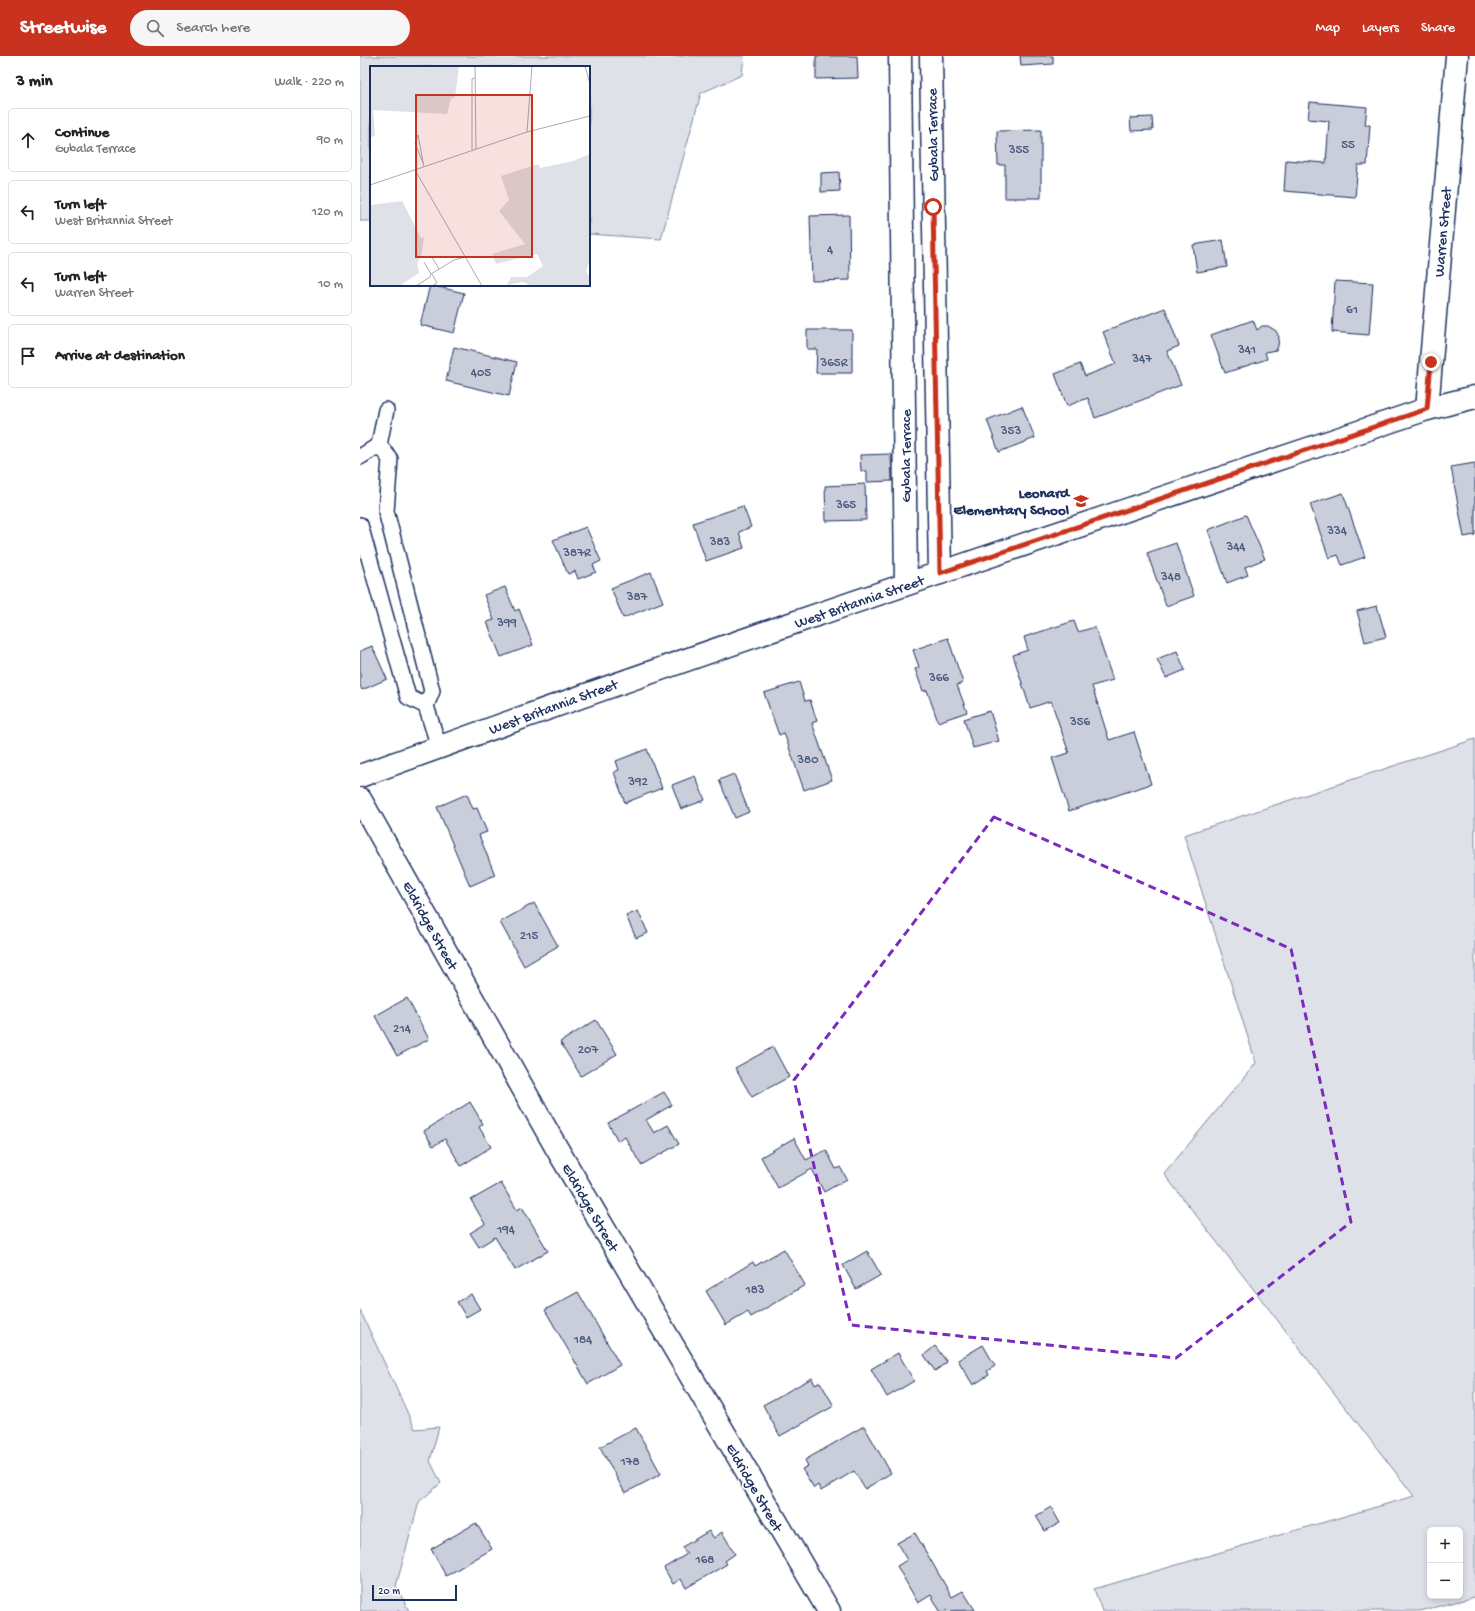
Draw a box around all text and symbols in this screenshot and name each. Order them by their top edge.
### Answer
search box [130,10,410,46]
text: Streetwise [20,17,106,40]
icon: search [144,17,166,39]
text: Search here [176,19,250,37]
text: Map [1316,20,1340,37]
text: Layers [1362,20,1399,37]
text: Share [1421,20,1455,37]
inset map [370,66,590,286]
text: 3 min [16,72,53,92]
text: Walk · 220 m [274,75,344,90]
street label: Gubala Terrace [924,88,944,182]
text: Continue [55,124,109,142]
icon: ahead [17,129,39,151]
text: 90 m [317,133,343,148]
house number: 55 [1341,138,1355,153]
text: Gubala Terrace [55,142,136,157]
house number: 355 [1008,143,1029,158]
street label: Warren Street [1431,185,1457,278]
text: Turn left [55,196,106,214]
route start [924,198,942,216]
icon: left [17,201,39,223]
text: 120 m [312,205,343,220]
text: West Britannia Street [55,214,173,229]
house number: 4 [827,243,833,258]
text: Turn left [55,268,106,286]
icon: left [17,273,39,295]
text: 10 m [318,277,343,292]
text: Warren Street [55,286,133,301]
house number: 61 [1346,303,1358,318]
house number: 341 [1237,343,1256,358]
icon: arrive [17,345,39,367]
text: Arrive at destination [55,347,185,365]
house number: 347 [1131,352,1153,367]
route end [1422,353,1440,371]
house number: 365R [820,356,849,371]
house number: 405 [471,366,491,381]
street label: Gubala Terrace [898,409,916,503]
house number: 353 [1000,424,1021,439]
place label: Leonard Elementary School [953,485,1071,520]
school or university icon: Leonard Elementary School [1072,492,1090,510]
house number: 365 [835,498,856,513]
house number: 334 [1326,524,1347,539]
house number: 383 [709,535,731,550]
house number: 344 [1225,540,1246,555]
house number: 387R [562,546,592,561]
house number: 348 [1160,570,1181,585]
street label: West Britannia Street [793,572,929,634]
house number: 387 [626,590,649,605]
house number: 399 [496,616,517,631]
house number: 366 [928,671,949,686]
street label: West Britannia Street [487,676,622,740]
house number: 356 [1069,715,1090,730]
house number: 380 [796,753,819,768]
house number: 392 [627,775,648,790]
street label: Eldridge Street [397,878,462,975]
house number: 215 [520,929,538,944]
house number: 214 [393,1022,411,1037]
house number: 207 [578,1043,599,1058]
street label: Eldridge Street [557,1161,623,1257]
house number: 194 [496,1223,515,1238]
house number: 183 [744,1283,765,1298]
house number: 184 [573,1333,592,1348]
street label: Eldridge Street [721,1441,787,1537]
house number: 178 [619,1455,640,1470]
map controls [1427,1527,1463,1599]
button: + [1427,1527,1463,1563]
house number: 168 [695,1553,714,1568]
button: − [1427,1563,1463,1599]
scale bar [372,1583,457,1602]
text: 20 m [378,1586,400,1598]

